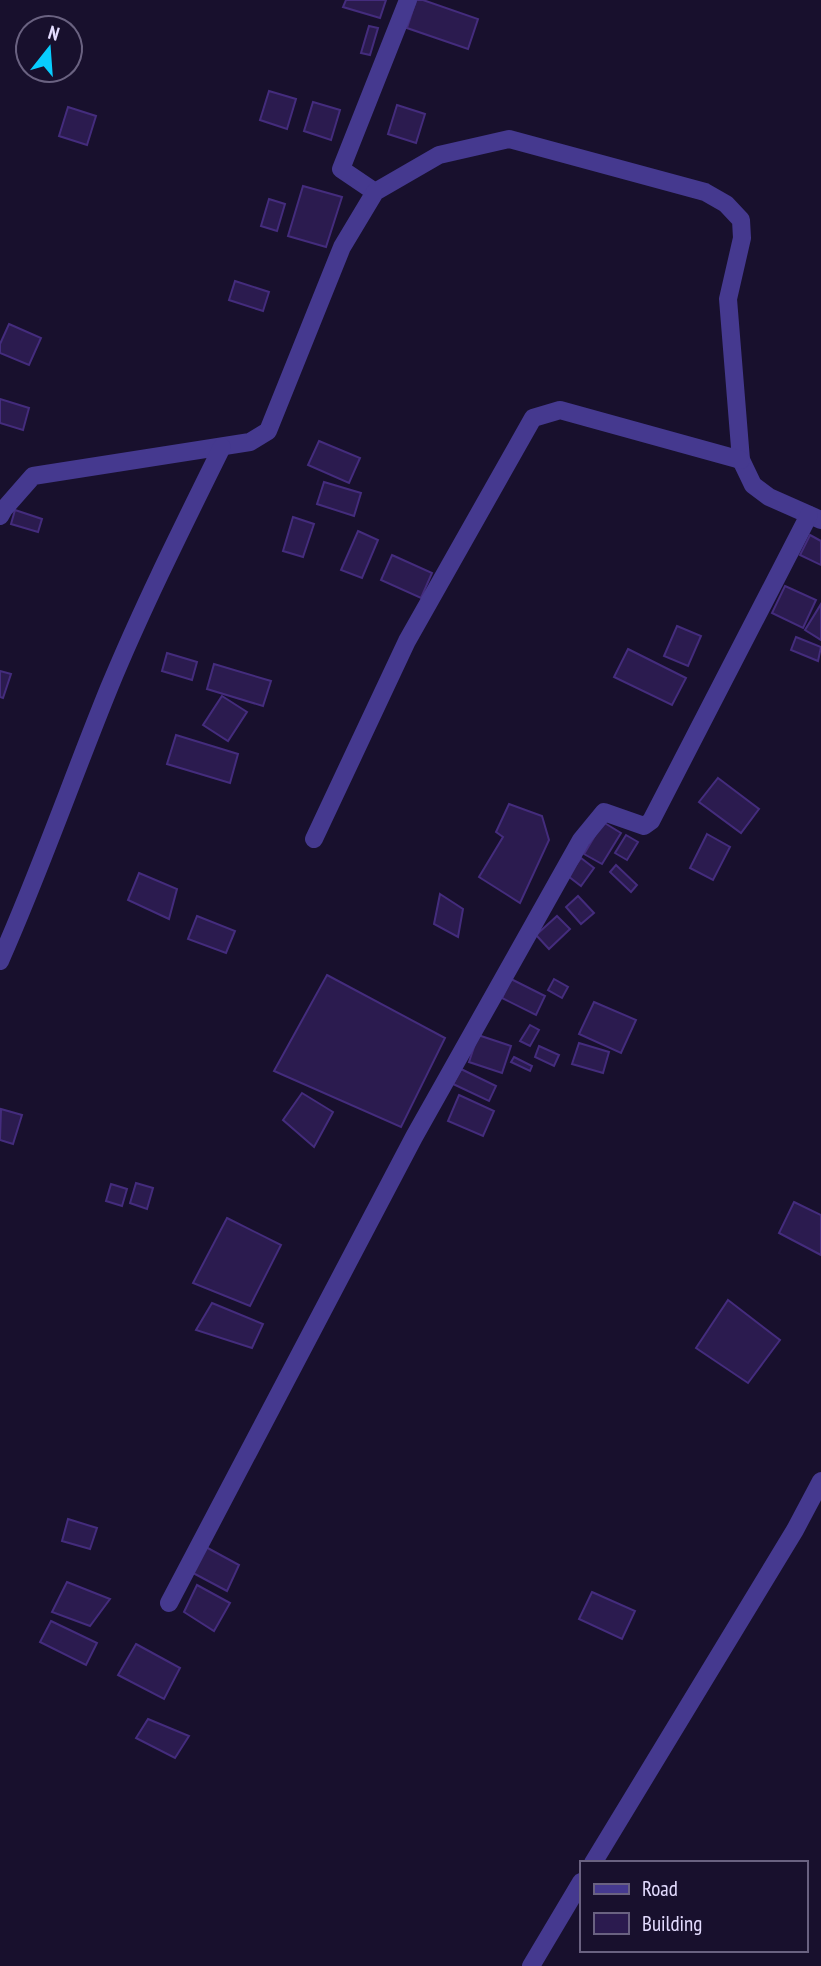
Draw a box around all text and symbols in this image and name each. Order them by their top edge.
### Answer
north arrow [14,14,84,84]
text: N [46,20,62,46]
legend [580,1861,807,1952]
text: Road [642,1875,678,1902]
text: Building [642,1910,702,1937]

